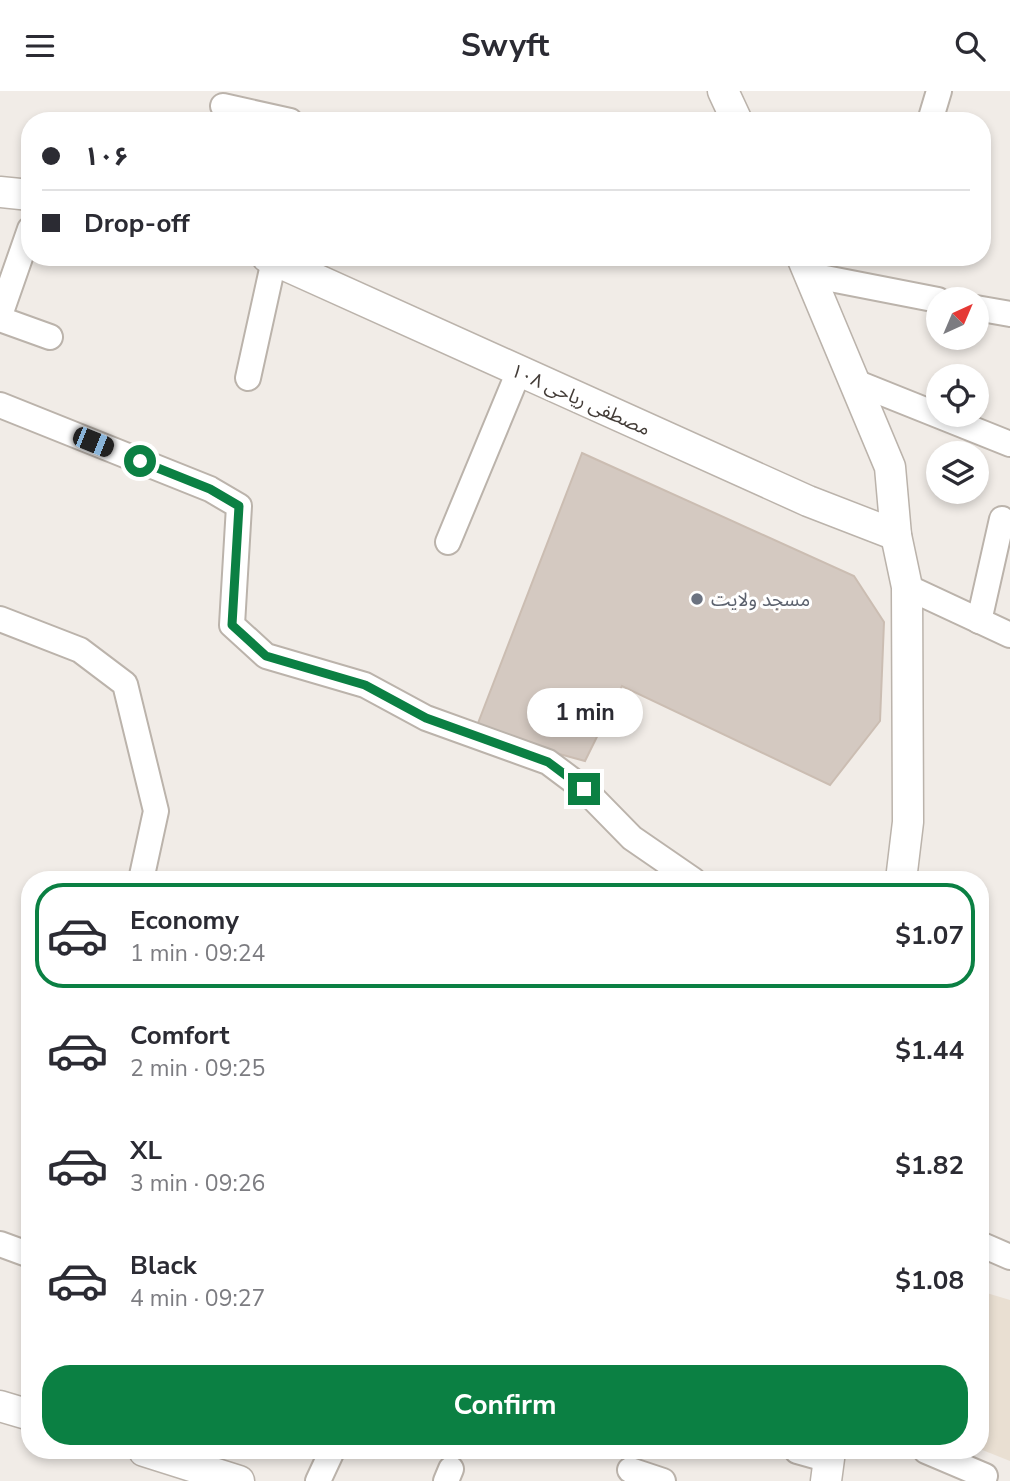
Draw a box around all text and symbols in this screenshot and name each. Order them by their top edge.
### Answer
text: Swyft [461,24,549,67]
icon: menu [21,27,59,65]
icon: search [951,27,989,65]
text: ۱۰۶ [84,139,129,174]
text: Drop-off [84,206,190,241]
north arrow [926,287,989,350]
map controls [926,287,989,504]
street label: مصطفی ریاحی ۱۰۸ [507,358,654,442]
button: locate [926,364,989,427]
car [70,424,117,460]
button: layers [926,441,989,504]
route start [124,445,156,477]
place label: مسجد ولایت [711,587,810,613]
marker: مسجد ولایت [689,591,705,607]
callout: 1 min [526,687,642,737]
text: 1 min [555,697,615,728]
route end [568,773,600,805]
text: Economy [130,903,239,938]
icon: car [46,904,109,967]
text: $1.07 [895,918,964,953]
text: 1 min · 09:24 [130,938,265,969]
text: Comfort [130,1018,230,1053]
icon: car [46,1019,109,1082]
text: $1.44 [895,1033,964,1068]
text: 2 min · 09:25 [130,1053,265,1084]
text: XL [130,1133,162,1168]
icon: car [46,1134,109,1197]
text: $1.82 [895,1148,964,1183]
text: 3 min · 09:26 [130,1168,265,1199]
text: Black [130,1248,197,1283]
icon: car [46,1249,109,1312]
text: $1.08 [895,1263,964,1298]
text: 4 min · 09:27 [130,1283,265,1314]
button: Confirm [42,1365,968,1445]

